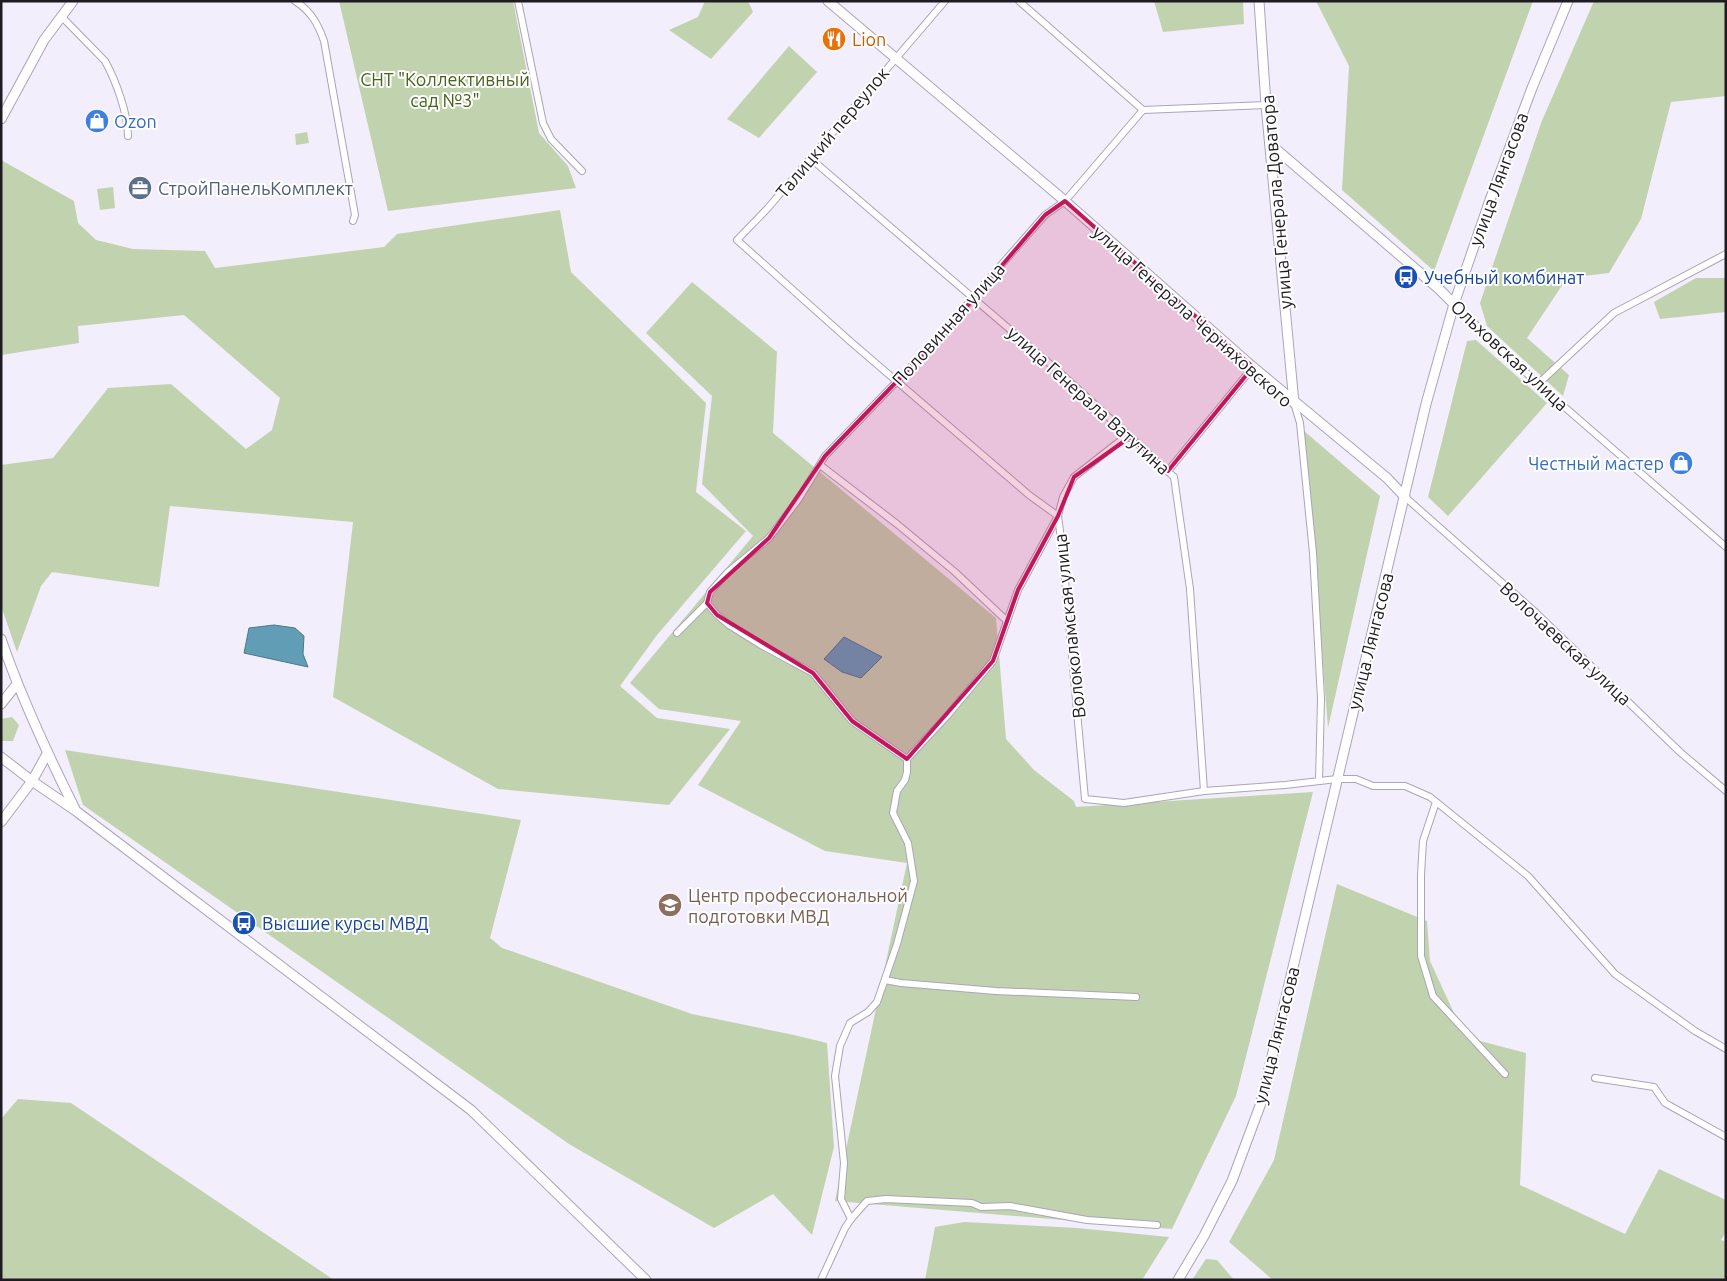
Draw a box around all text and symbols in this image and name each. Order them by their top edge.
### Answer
restaurant icon: Lion [821,26,847,52]
place label: Lion [852,29,886,49]
street label: Талицкий переулок [772,63,892,201]
park label: СНТ "Коллективный сад №3" [360,69,530,110]
street label: улица Генерала Доватора [1257,94,1295,310]
shop icon: Ozon [84,108,110,134]
street label: улица Лянгасова [1465,110,1531,248]
place label: Ozon [114,111,157,131]
office icon: СтройПанельКомплект [127,175,153,201]
place label: СтройПанельКомплект [158,178,353,198]
street label: улица Генерала Черняховского [1089,221,1297,411]
street label: Половинная улица [888,259,1008,389]
bus stop icon: Учебный комбинат [1393,264,1419,290]
place label: Учебный комбинат [1424,267,1584,287]
street label: Ольховская улица [1447,296,1573,414]
street label: улица Генерала Ватутина [1004,322,1174,478]
shop icon: Честный мастер [1668,450,1694,476]
place label: Честный мастер [1528,453,1664,473]
street label: Волоколамская улица [1049,533,1089,719]
street label: улица Лянгасова [1343,570,1397,712]
street label: Волочаевская улица [1496,577,1636,709]
place label: Центр профессиональной подготовки МВД [688,885,908,926]
school or university icon: Центр профессиональной подготовки МВД [657,892,683,918]
bus stop icon: Высшие курсы МВД [231,910,257,936]
place label: Высшие курсы МВД [262,913,429,933]
street label: улица Лянгасова [1249,964,1303,1106]

